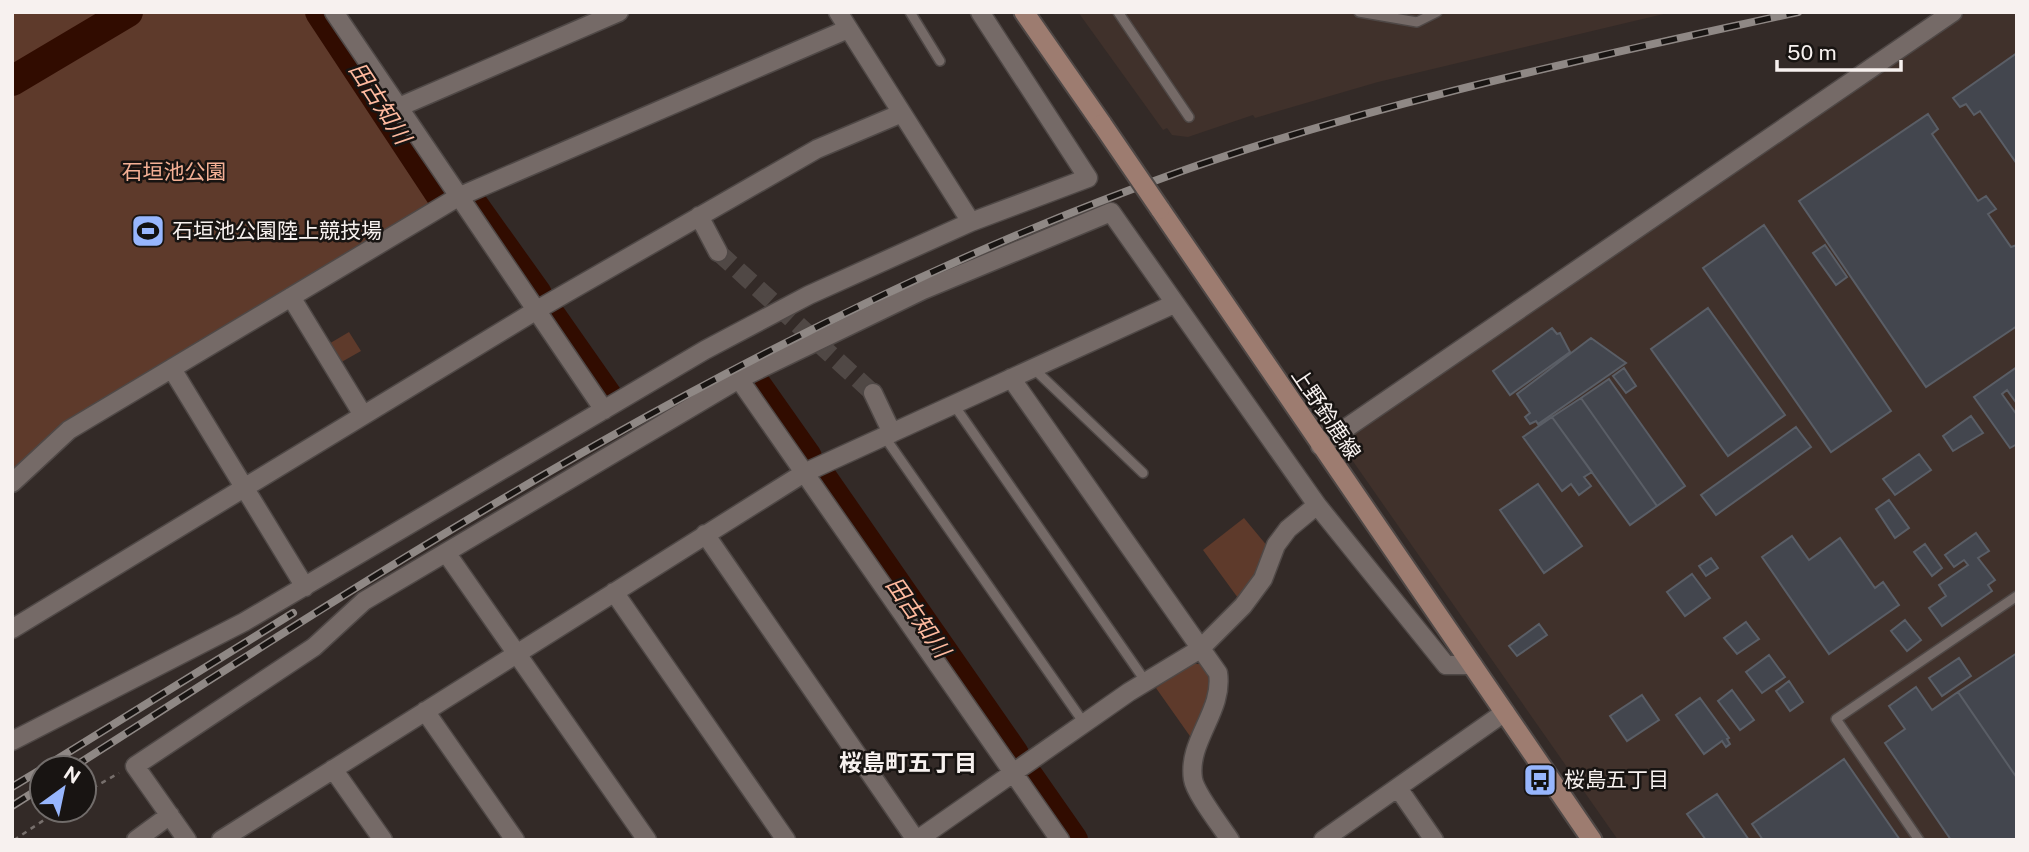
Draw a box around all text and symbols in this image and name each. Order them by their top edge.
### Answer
scale bar [1777,28,1901,72]
text: 50 m [1787,40,1837,65]
water label: 田古知川 [344,57,418,151]
park label: 石垣池公園 [122,159,227,184]
sports icon: 石垣池公園陸上競技場 [129,212,167,250]
place label: 石垣池公園陸上競技場 [172,218,382,243]
street label: 上野鈴鹿線 [1287,363,1366,464]
water label: 田古知川 [881,571,958,665]
district label: 桜島町五丁目 [839,749,977,776]
north arrow [28,754,98,824]
text: N [60,761,84,788]
bus stop icon: 桜島五丁目 [1521,761,1559,799]
place label: 桜島五丁目 [1564,767,1669,792]

